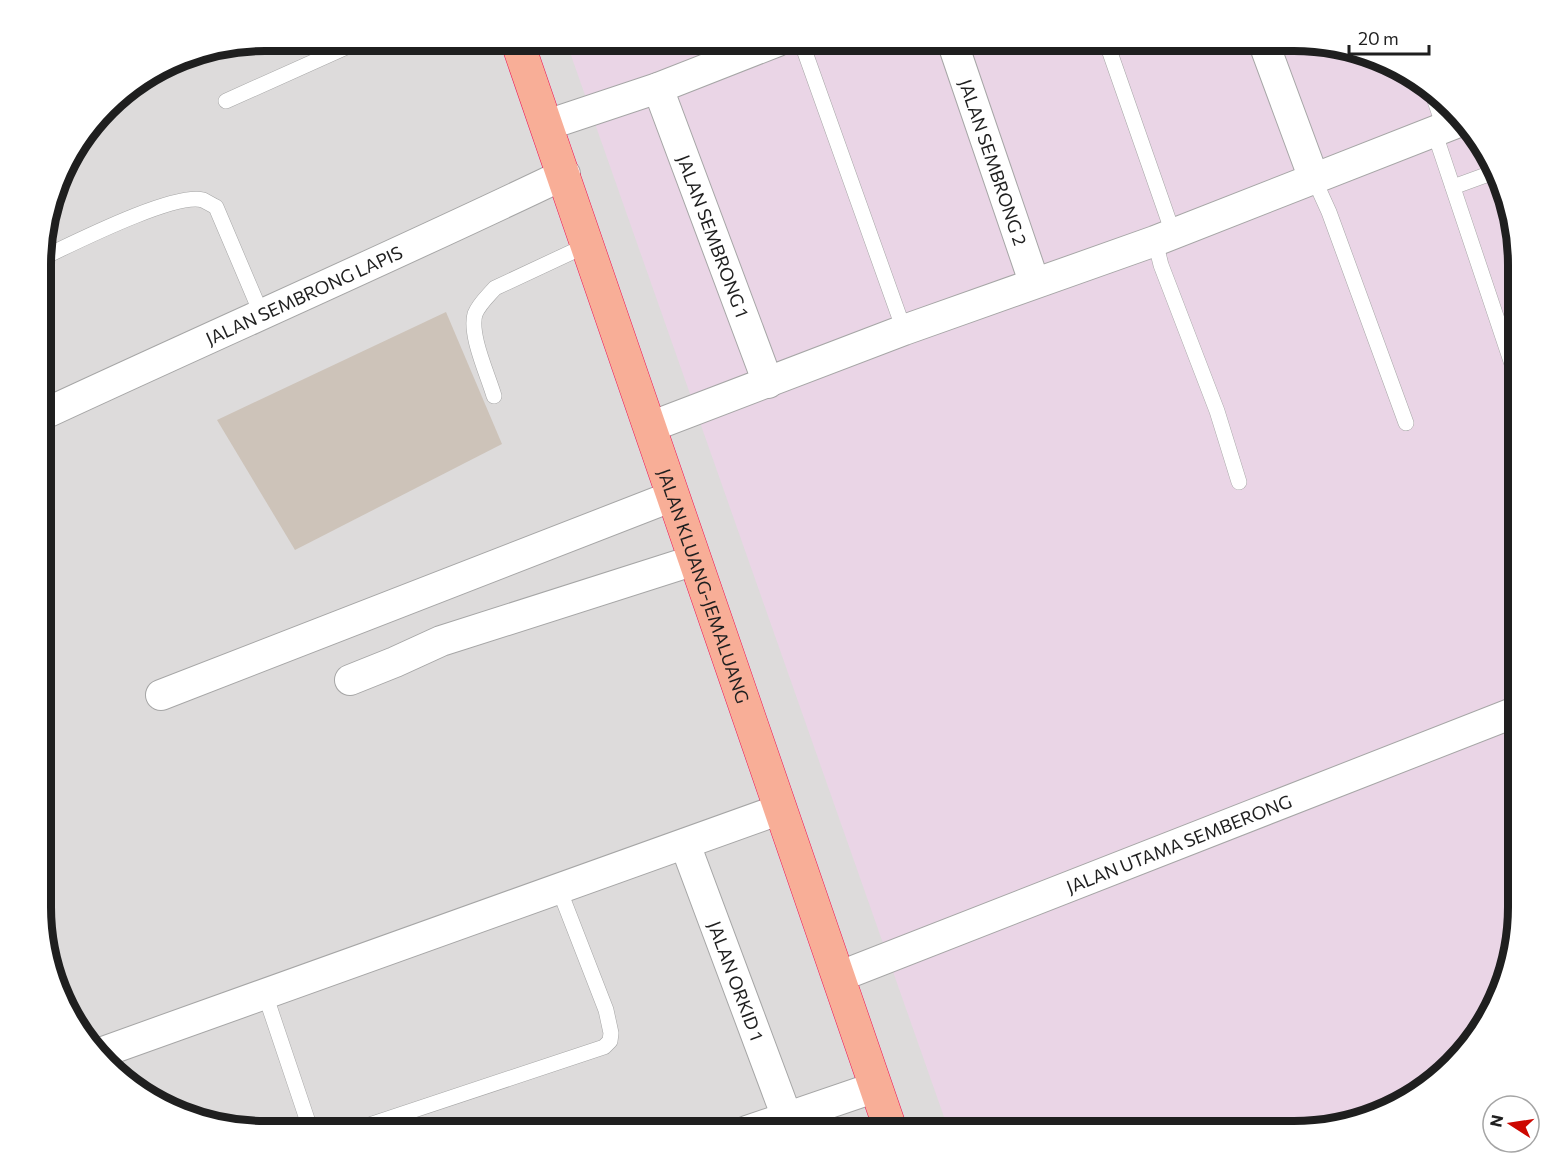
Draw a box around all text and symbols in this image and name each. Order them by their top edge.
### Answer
scale bar [1349,18,1428,56]
text: 20 m [1358,27,1399,49]
street label: JALAN SEMBRONG 2 [955,76,1032,248]
street label: JALAN SEMBRONG 1 [673,152,754,320]
street label: JALAN SEMBRONG LAPIS [202,241,406,350]
street label: JALAN KLUANG-JEMALUANG [654,466,754,706]
street label: JALAN UTAMA SEMBERONG [1063,790,1295,898]
street label: JALAN ORKID 1 [704,918,768,1044]
north arrow [1481,1094,1541,1154]
text: N [1485,1113,1506,1129]

